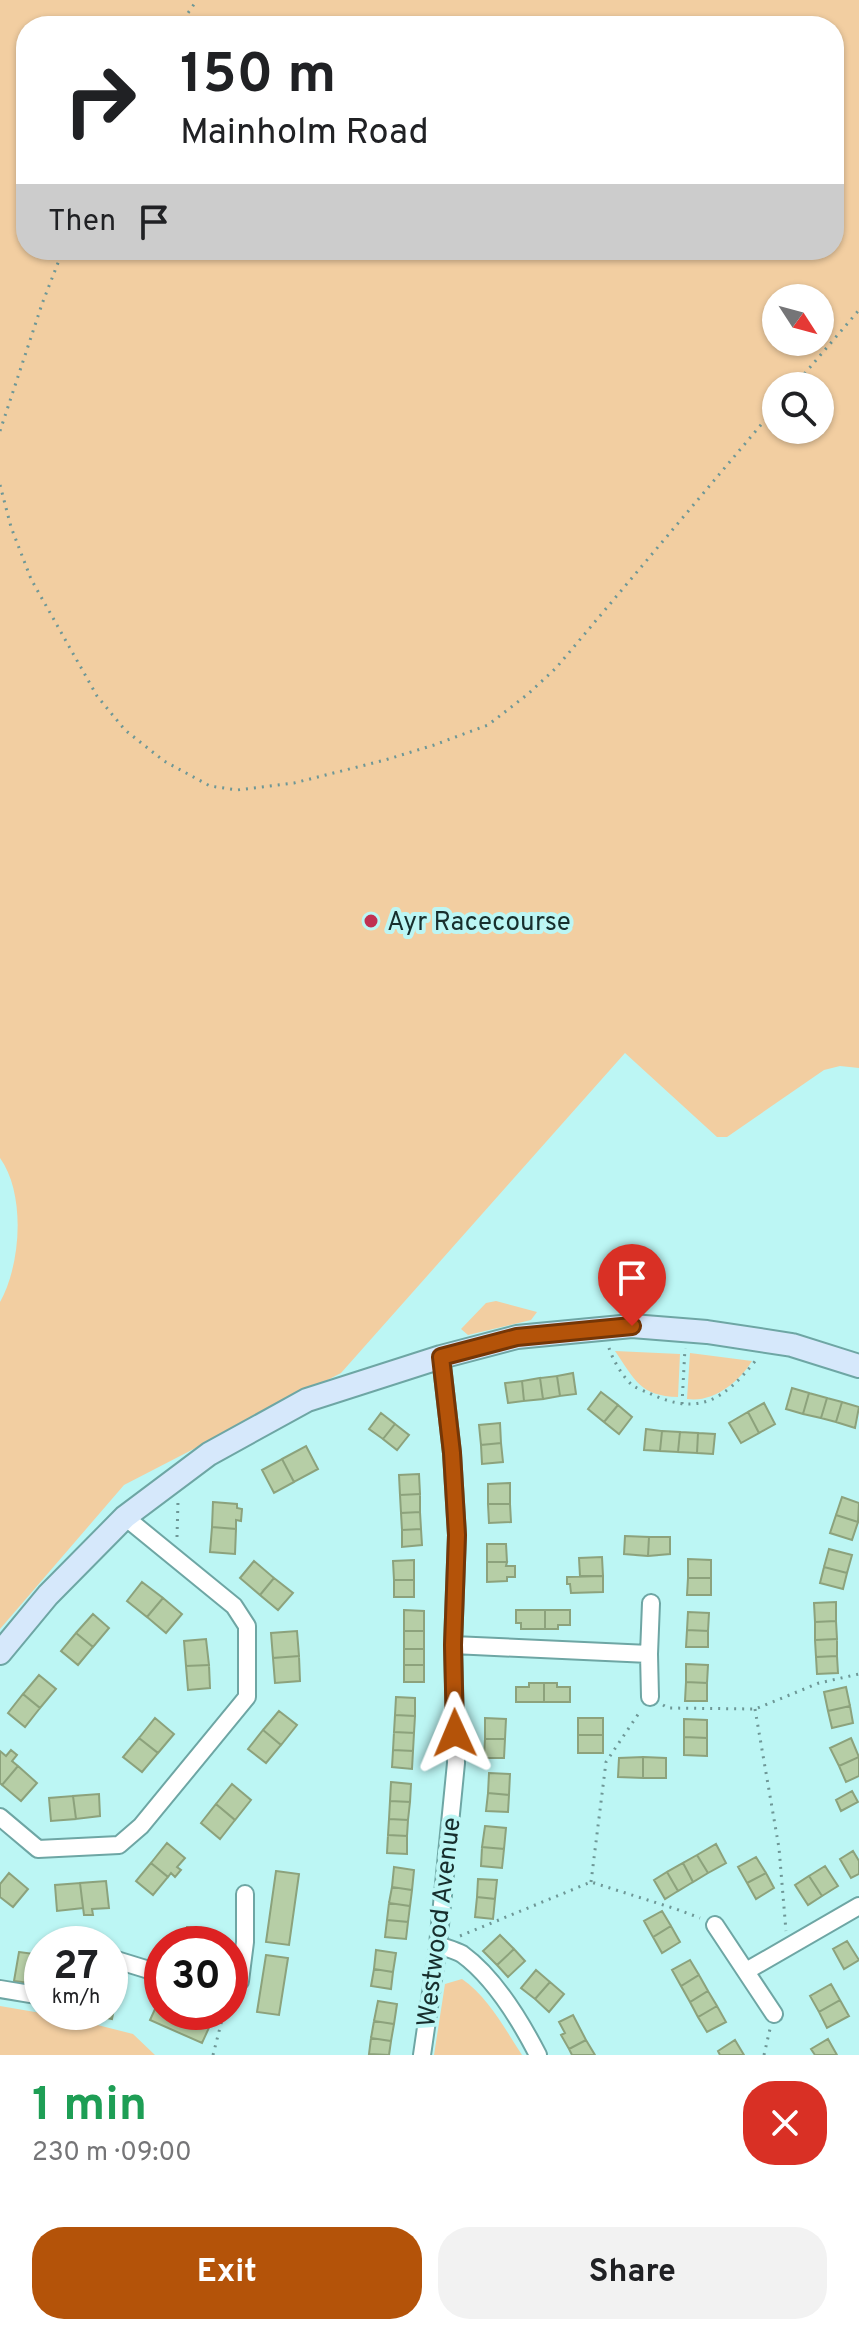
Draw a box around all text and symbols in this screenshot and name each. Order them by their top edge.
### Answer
text: 150 m [180,42,336,112]
icon: right [48,48,152,152]
text: Mainholm Road [180,111,429,157]
icon: arrive [132,200,176,244]
text: Then [48,204,116,241]
north arrow [762,284,834,356]
map controls [762,284,834,444]
button: search [762,372,834,444]
place label: Ayr Racecourse [387,907,571,940]
marker: Ayr Racecourse [362,912,380,930]
pin [598,1244,666,1326]
icon: arrive [610,1256,654,1300]
position arrow [413,1691,497,1775]
street label: Westwood Avenue [411,1816,470,2029]
speed limit sign: 30 [144,1926,248,2030]
text: 27 [53,1943,99,1993]
text: km/h [52,1985,100,2011]
text: 1 min [32,2077,147,2137]
button: close [743,2081,827,2165]
text: 230 m · 09:00 [32,2137,192,2170]
button: Exit [32,2227,422,2319]
button: Share [438,2227,827,2319]

